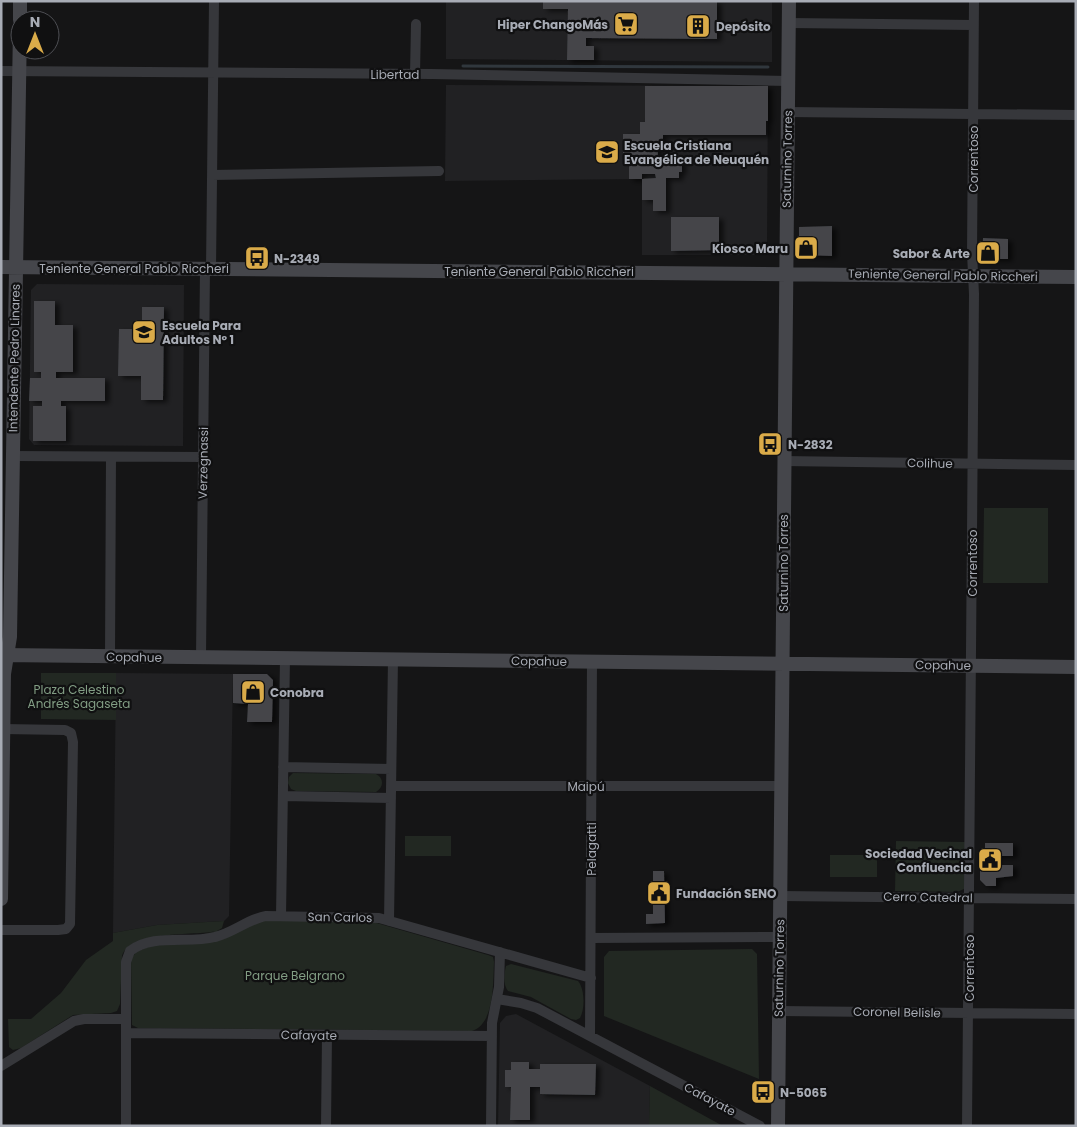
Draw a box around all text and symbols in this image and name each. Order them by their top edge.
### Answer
north arrow [10,10,60,60]
supermarket icon: Hiper ChangoMás [613,11,639,37]
text: N [30,12,40,32]
building icon: Depósito [685,13,711,39]
place label: Hiper ChangoMás [497,16,608,33]
place label: Depósito [716,18,771,35]
street label: Libertad [371,66,419,83]
street label: Saturnino Torres [778,110,796,208]
street label: Correntoso [965,125,982,193]
place label: Escuela Cristiana Evangélica de Neuquén [624,137,769,168]
school or university icon: Escuela Cristiana Evangélica de Neuquén [594,139,620,165]
shop icon: Kiosco Maru [793,235,819,261]
place label: Kiosco Maru [712,240,788,257]
shop icon: Sabor & Arte [975,240,1001,266]
bus stop icon: N-2349 [244,245,270,271]
place label: Sabor & Arte [893,245,971,262]
place label: N-2349 [274,250,320,267]
street label: Teniente General Pablo Riccheri [39,260,229,277]
street label: Teniente General Pablo Riccheri [444,263,634,280]
street label: Teniente General Pablo Riccheri [848,265,1038,285]
street label: Intendente Pedro Linares [4,284,24,432]
place label: Escuela Para Adultos N° 1 [162,317,241,348]
school or university icon: Escuela Para Adultos N° 1 [131,319,157,345]
street label: Verzegnassi [194,427,212,499]
bus stop icon: N-2832 [757,431,783,457]
place label: N-2832 [788,436,833,453]
street label: Colihue [907,454,953,472]
street label: Saturnino Torres [775,514,792,612]
street label: Correntoso [964,529,981,597]
street label: Copahue [106,648,162,666]
street label: Copahue [511,652,567,670]
street label: Copahue [915,656,971,674]
shop icon: Conobra [240,679,266,705]
park label: Plaza Celestino Andrés Sagaseta [28,681,130,712]
place label: Conobra [270,684,324,701]
street label: Maipú [567,778,605,795]
street label: Pelagatti [583,822,600,876]
place label: Sociedad Vecinal Confluencia [865,845,972,876]
public building icon: Sociedad Vecinal Confluencia [977,847,1003,873]
public building icon: Fundación SENO [646,880,672,906]
place label: Fundación SENO [676,885,777,902]
street label: Cerro Catedral [883,888,973,906]
street label: San Carlos [307,908,373,926]
street label: Saturnino Torres [770,919,788,1017]
street label: Correntoso [961,934,978,1002]
park label: Parque Belgrano [245,967,345,984]
street label: Coronel Belisle [853,1003,941,1021]
street label: Cafayate [281,1026,337,1044]
street label: Cafayate [681,1078,739,1120]
bus stop icon: N-5065 [750,1079,776,1105]
place label: N-5065 [780,1084,827,1101]

